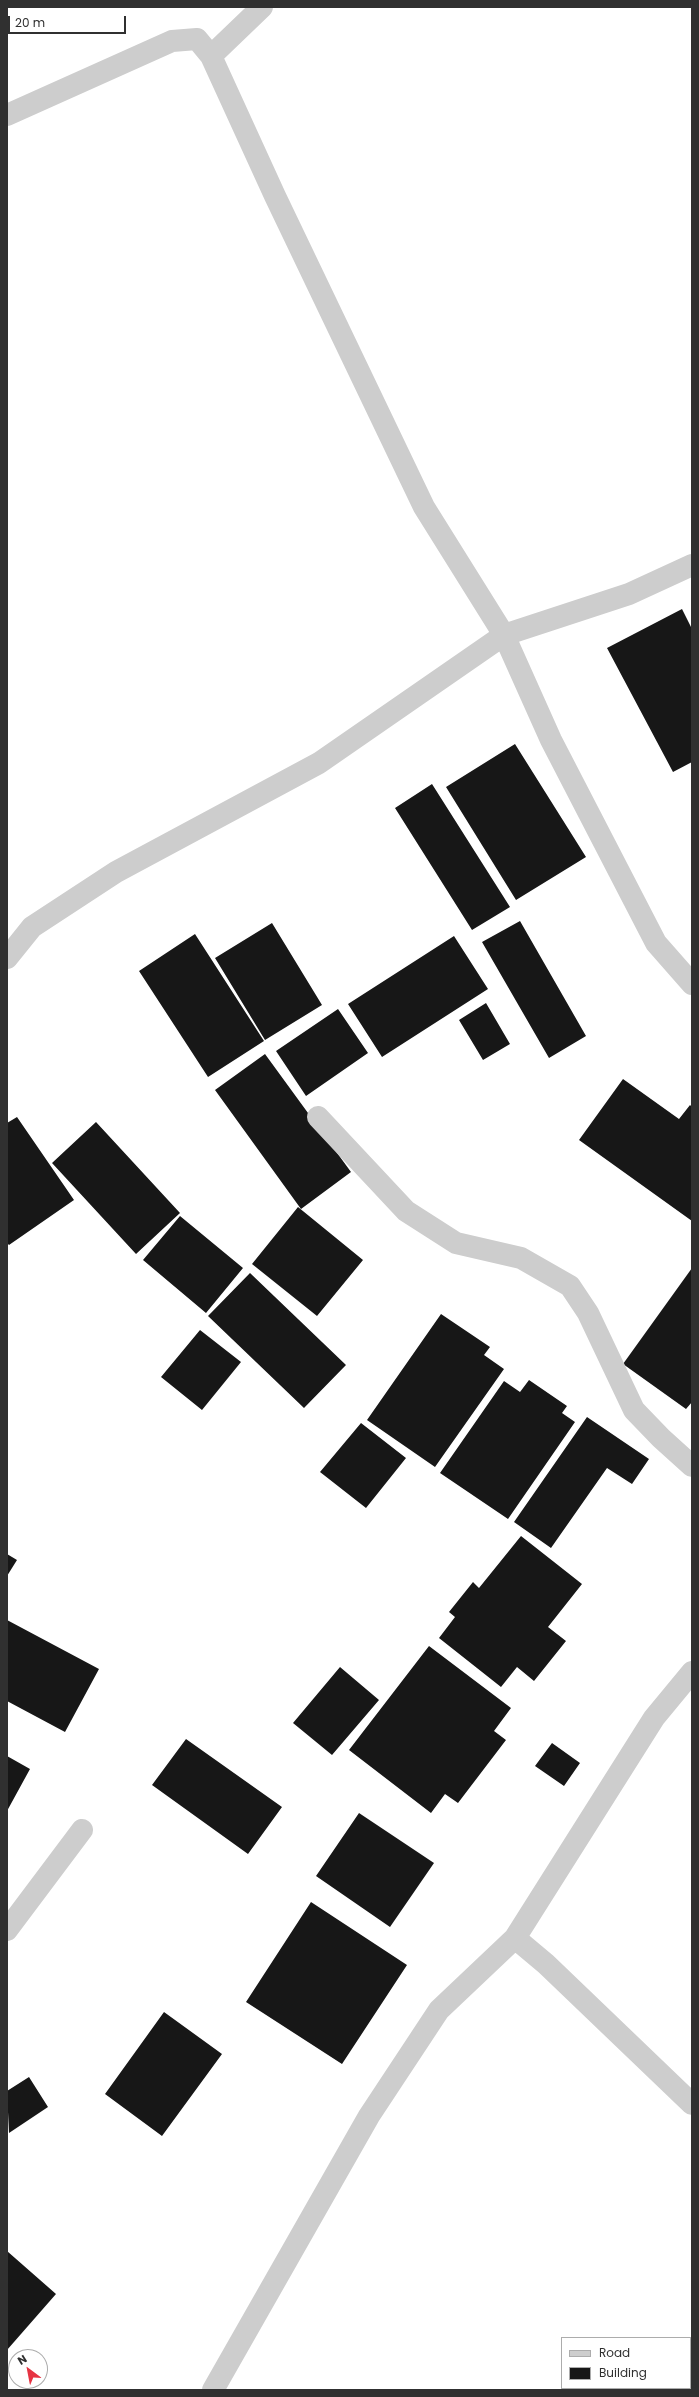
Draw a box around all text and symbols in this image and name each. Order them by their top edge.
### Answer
scale bar [10,8,128,34]
text: 20 m [15,14,45,31]
legend [561,2337,691,2389]
text: Road [599,2344,630,2361]
north arrow [8,2349,48,2389]
text: N [14,2351,30,2369]
text: Building [599,2364,647,2381]

